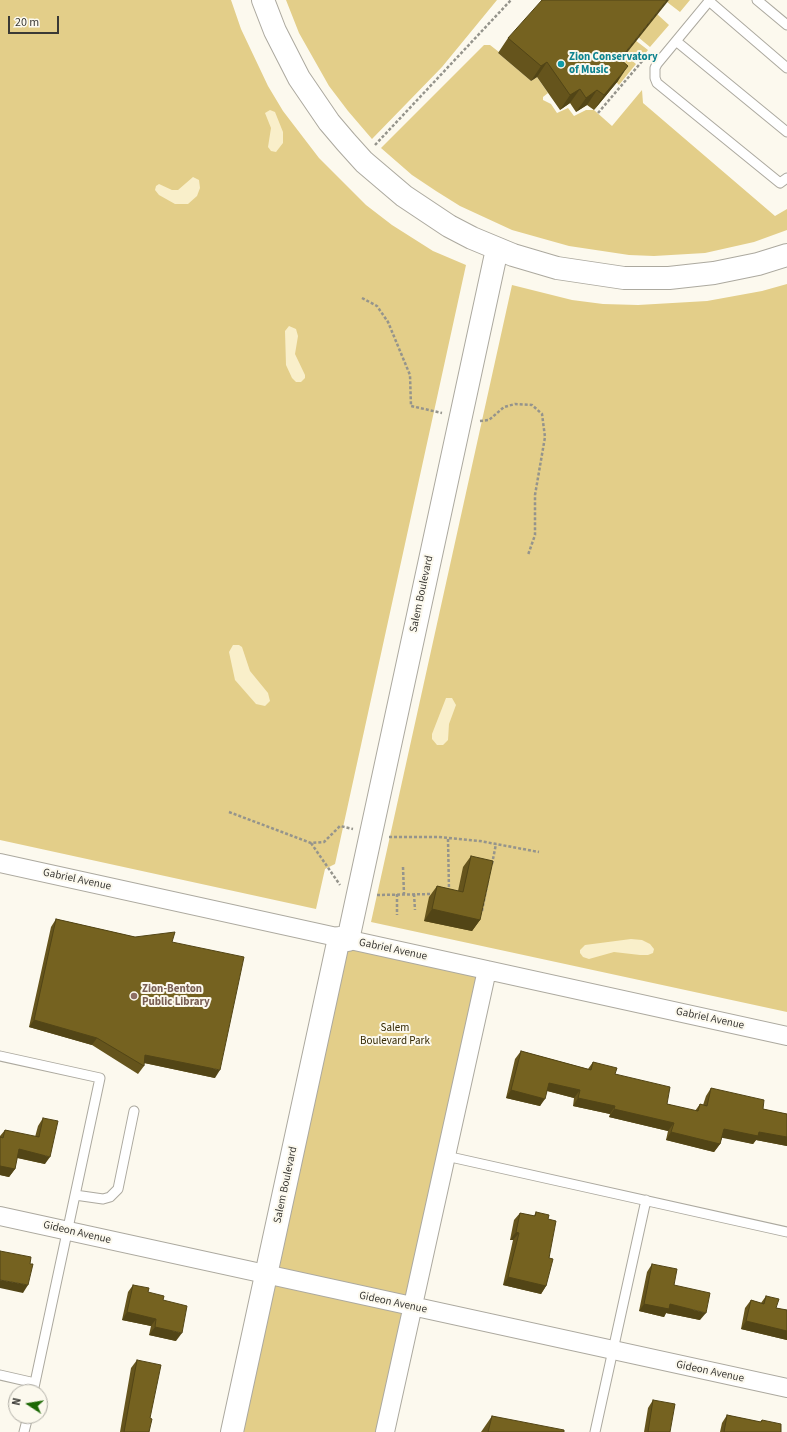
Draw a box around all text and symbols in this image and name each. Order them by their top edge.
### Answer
scale bar [10,8,61,34]
text: 20 m [15,14,39,31]
place label: Zion Conservatory of Music [569,51,658,77]
marker: Zion Conservatory of Music [556,59,566,69]
street label: Salem Boulevard [407,554,437,634]
street label: Gabriel Avenue [42,866,112,894]
street label: Gabriel Avenue [358,936,428,964]
place label: Zion-Benton Public Library [142,983,210,1009]
marker: Zion-Benton Public Library [129,991,139,1001]
street label: Gabriel Avenue [675,1005,745,1033]
park label: Salem Boulevard Park [360,1022,430,1048]
street label: Salem Boulevard [271,1145,301,1225]
street label: Gideon Avenue [42,1219,112,1247]
street label: Gideon Avenue [358,1289,428,1317]
street label: Gideon Avenue [675,1358,745,1386]
north arrow [8,1384,48,1424]
text: N [9,1396,25,1407]

